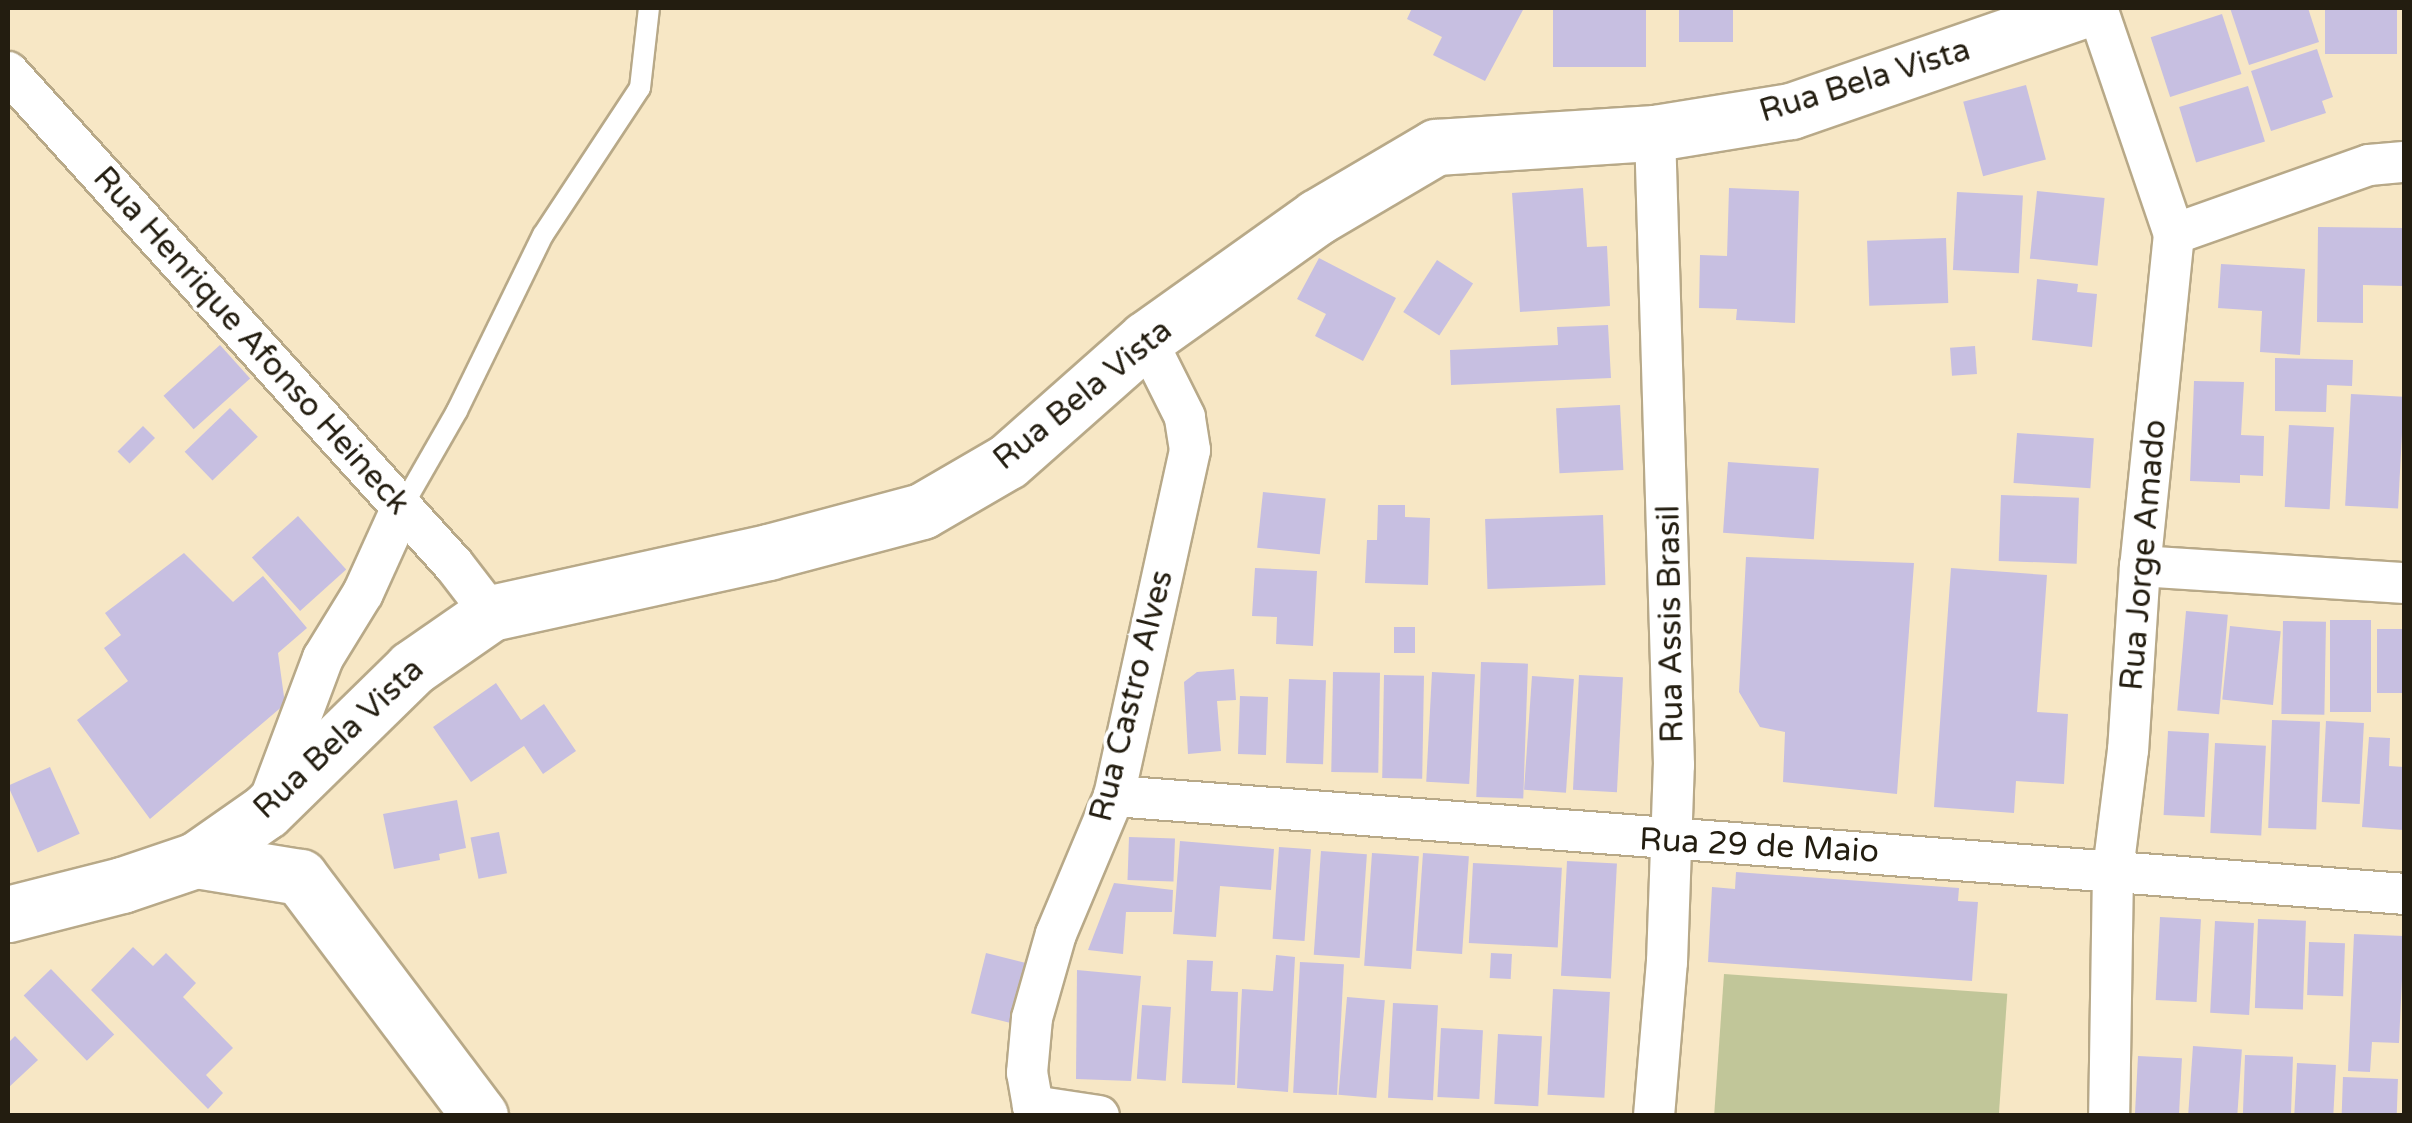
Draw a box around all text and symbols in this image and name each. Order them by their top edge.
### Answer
street label: Rua Bela Vista [1755,31,1975,131]
street label: Rua Henrique Afonso Heineck [85,159,417,523]
street label: Rua Bela Vista [986,311,1180,479]
street label: Rua Jorge Amado [2113,418,2175,692]
street label: Rua Assis Brasil [1650,505,1692,743]
street label: Rua Castro Alves [1082,566,1182,826]
street label: Rua Bela Vista [246,651,432,827]
street label: Rua 29 de Maio [1638,821,1880,871]

